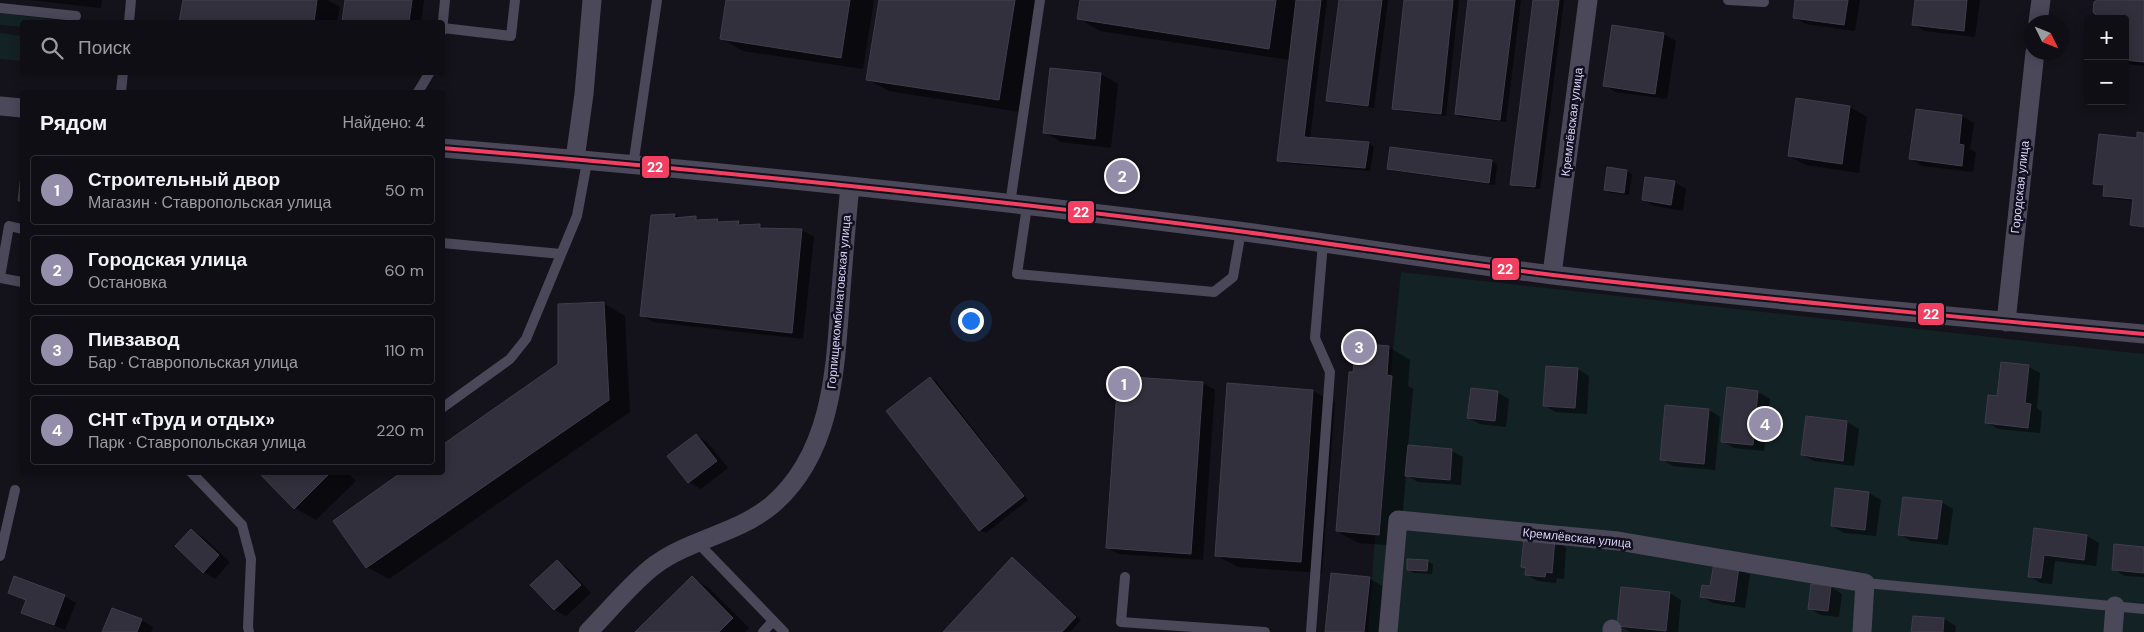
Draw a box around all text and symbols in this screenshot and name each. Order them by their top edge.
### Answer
north arrow [2024,15,2069,60]
map controls [2084,15,2129,105]
button: + [2084,15,2129,60]
search box [20,20,445,75]
icon: search [38,34,66,62]
text: Поиск [78,35,131,60]
button: − [2084,60,2129,105]
street label: Кремлёвская улица [1557,66,1587,177]
text: Рядом [40,109,107,137]
text: Найдено: 4 [342,112,425,133]
street label: Городская улица [2007,139,2033,234]
line badge: 22 [641,155,670,179]
pin: 2 [1106,157,1138,195]
text: 22 [647,158,663,176]
text: Строительный двор [88,167,280,192]
text: 1 [54,180,60,201]
text: 50 m [385,180,424,201]
text: Магазин · Ставропольская улица [88,192,331,213]
line badge: 22 [1067,200,1095,224]
text: 22 [1073,203,1089,221]
street label: Горпищекомбинатовская улица [823,214,855,390]
text: Городская улица [88,247,247,272]
line badge: 22 [1491,257,1520,281]
text: 2 [52,260,62,281]
text: 60 m [384,260,424,281]
text: 22 [1497,260,1513,278]
text: Остановка [88,272,167,293]
line badge: 22 [1917,302,1945,326]
text: 22 [1923,305,1939,323]
your location [958,308,984,334]
text: Пивзавод [88,327,180,352]
pin: 3 [1343,328,1375,366]
text: 3 [52,340,62,361]
text: 110 m [385,340,424,361]
text: Бар · Ставропольская улица [88,352,298,373]
pin: 1 [1108,365,1140,403]
pin: 4 [1749,405,1781,443]
text: СНТ «Труд и отдых» [88,407,275,432]
text: 4 [52,420,62,441]
text: 220 m [376,420,424,441]
text: Парк · Ставропольская улица [88,432,306,453]
street label: Кремлёвская улица [1522,524,1633,552]

